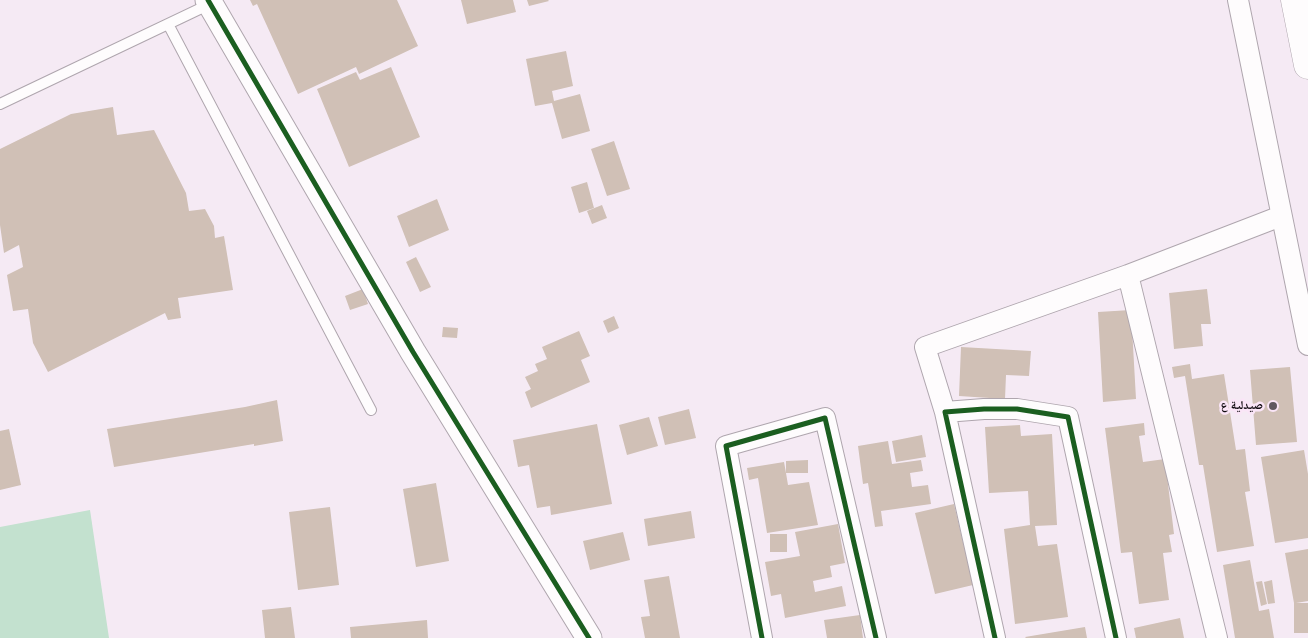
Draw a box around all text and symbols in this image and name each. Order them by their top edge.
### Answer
place label: صيدلية ع [1220,399,1263,413]
marker: صيدلية ع [1267,400,1279,412]

